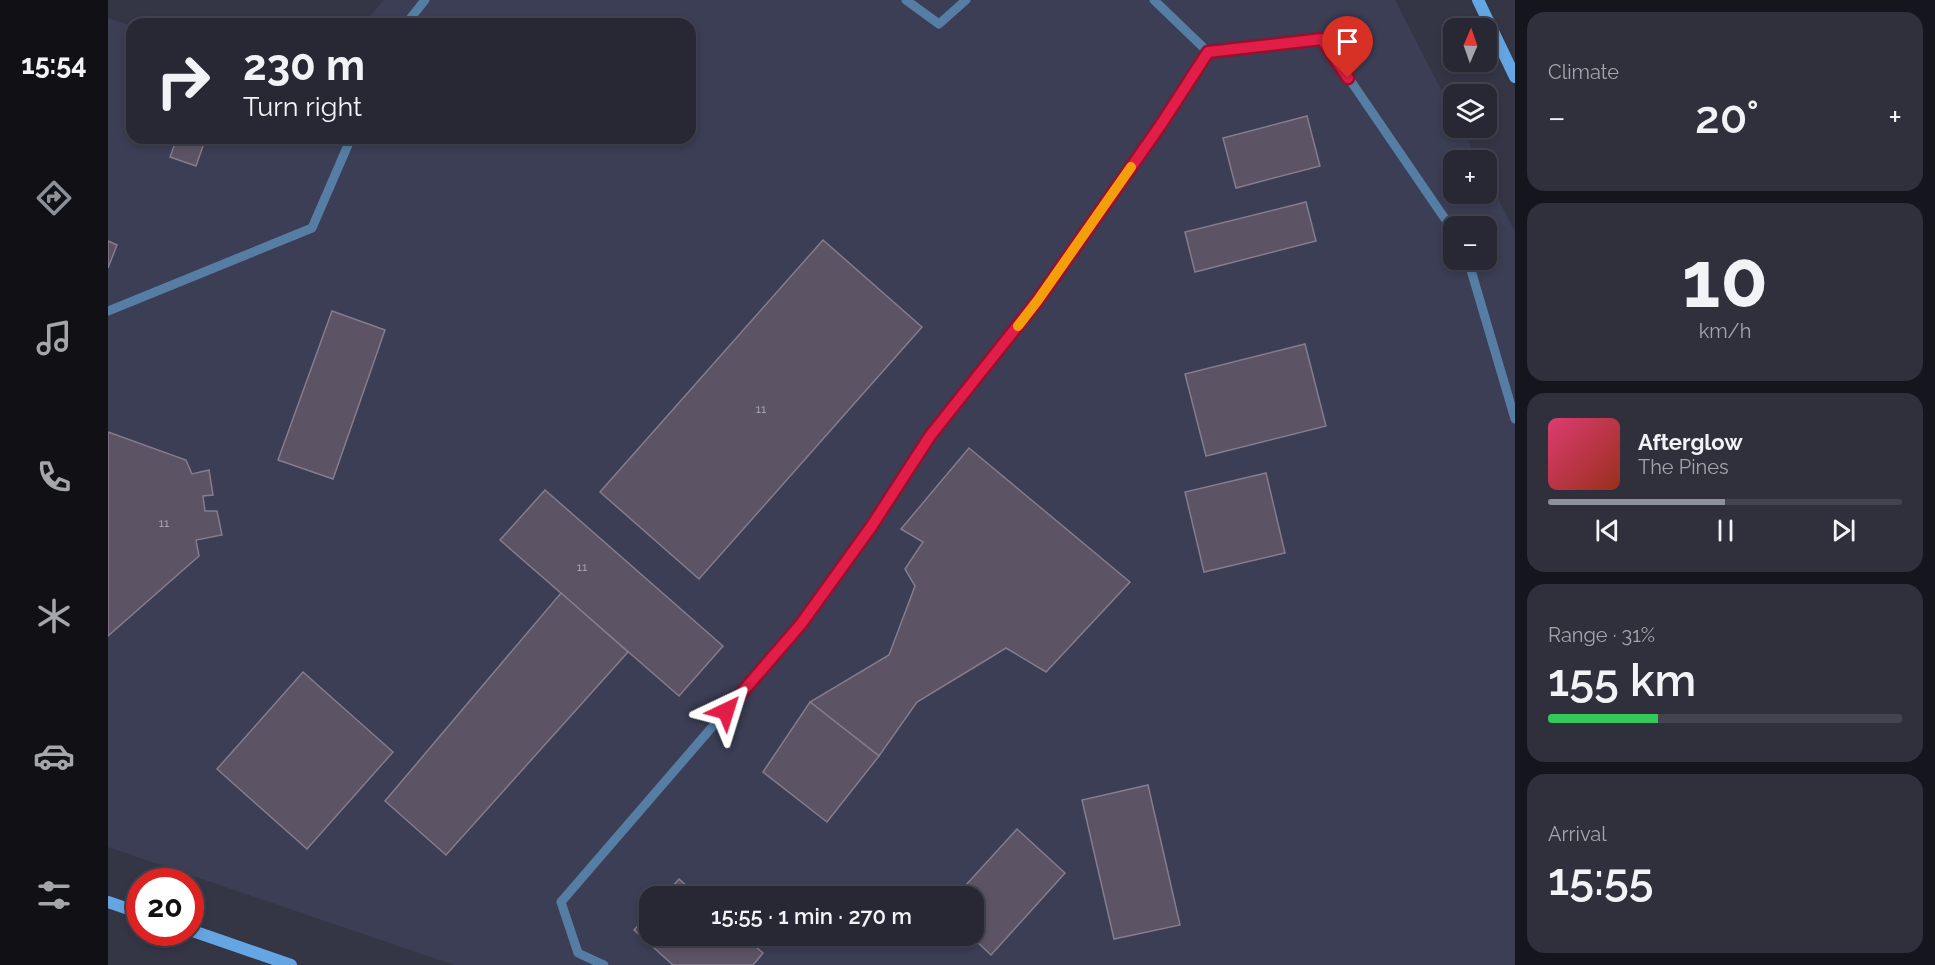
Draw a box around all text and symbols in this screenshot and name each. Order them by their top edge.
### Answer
pin [1322,16,1373,78]
north arrow [1443,18,1497,72]
map controls [1443,18,1497,270]
icon: arrive [1331,25,1364,58]
text: 230 m [243,41,365,90]
icon: right [144,42,222,120]
text: 15:54 [21,49,87,80]
text: Climate [1548,60,1619,84]
button: layers [1443,84,1497,138]
text: Turn right [243,91,362,122]
text: 20° [1695,91,1759,144]
text: − [1548,98,1566,137]
text: + [1888,98,1902,137]
button: + [1443,150,1497,204]
icon: directions [33,177,75,219]
button: − [1443,216,1497,270]
text: 10 [1682,234,1768,325]
icon: music [33,317,75,359]
text: km/h [1699,319,1751,343]
house number: 11 [756,402,766,416]
text: Afterglow [1638,429,1743,455]
text: The Pines [1638,455,1729,479]
icon: phone [33,456,75,498]
icon: previous [1591,514,1624,547]
icon: pause [1709,514,1742,547]
icon: next [1827,514,1860,547]
house number: 11 [159,516,169,530]
house number: 11 [577,560,587,574]
icon: climate [33,595,75,637]
text: Range · 31% [1548,623,1655,647]
text: 155 km [1548,654,1696,707]
position arrow [694,679,758,743]
icon: car [33,735,75,777]
text: Arrival [1548,822,1607,846]
text: 15:55 [1548,853,1654,906]
speed limit sign: 20 [126,868,204,946]
icon: filters [33,874,75,916]
text: 15:55 · 1 min · 270 m [711,903,912,929]

